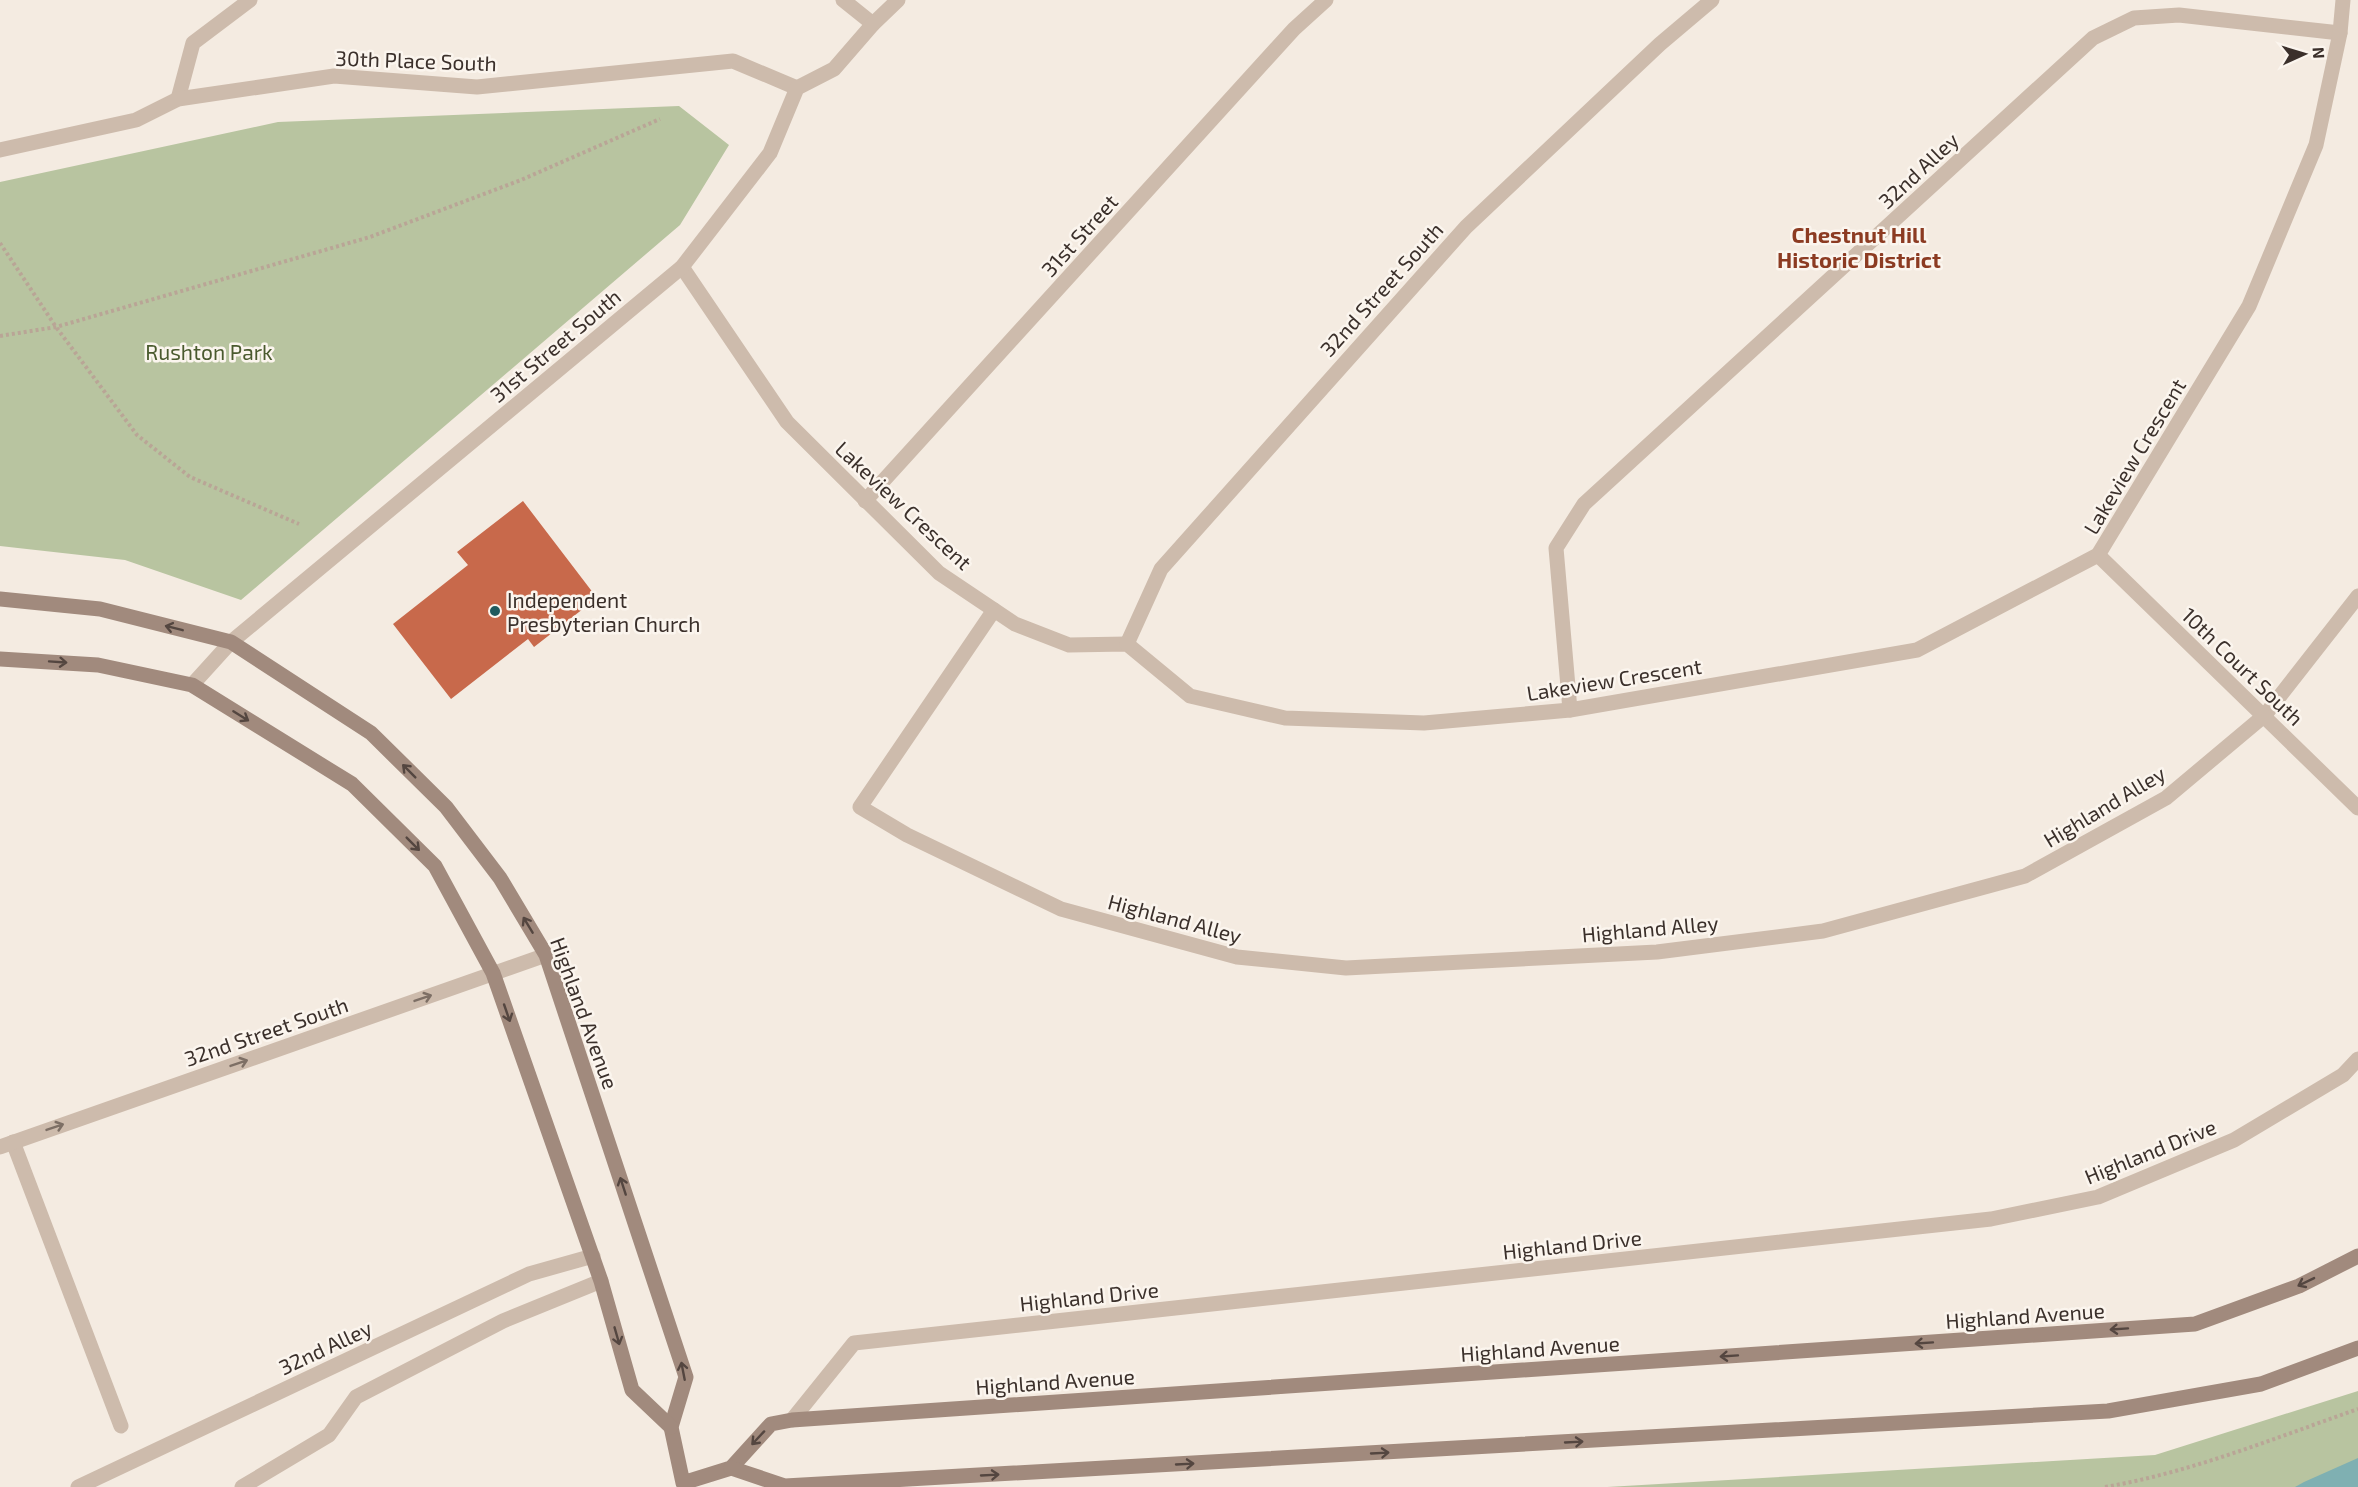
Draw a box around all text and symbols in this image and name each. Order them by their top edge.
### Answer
north arrow [2274,24,2334,84]
street label: 30th Place South [335,45,497,75]
text: N [2310,46,2329,59]
street label: 32nd Alley [1873,127,1963,213]
street label: 31st Street [1036,189,1122,281]
street label: 32nd Street South [1314,217,1448,361]
district label: Chestnut Hill Historic District [1777,221,1941,272]
street label: 31st Street South [485,283,625,407]
park label: Rushton Park [145,339,273,364]
street label: Lakeview Crescent [2078,374,2190,538]
street label: Lakeview Crescent [831,436,977,574]
place label: Independent Presbyterian Church [507,587,701,636]
street label: 10th Court South [2177,602,2309,730]
marker: Independent Presbyterian Church [488,604,502,618]
one-way arrow [165,621,184,633]
street label: Lakeview Crescent [1525,653,1703,705]
one-way arrow [48,657,68,668]
one-way arrow [232,710,249,722]
street label: Highland Alley [2039,760,2169,852]
one-way arrow [402,763,417,778]
one-way arrow [406,837,421,852]
street label: Highland Alley [1106,888,1244,948]
street label: Highland Alley [1581,910,1719,946]
one-way arrow [521,917,533,934]
street label: Highland Avenue [546,934,624,1092]
street label: 32nd Street South [181,991,351,1071]
one-way arrow [413,991,432,1002]
one-way arrow [503,1003,514,1022]
one-way arrow [229,1056,248,1067]
street label: Highland Drive [2081,1113,2219,1189]
one-way arrow [45,1121,64,1132]
one-way arrow [617,1177,628,1196]
street label: Highland Drive [1501,1224,1643,1264]
street label: Highland Drive [1018,1276,1160,1316]
one-way arrow [2297,1277,2315,1289]
street label: Highland Avenue [1944,1297,2106,1333]
street label: 32nd Alley [275,1315,375,1379]
one-way arrow [2109,1324,2129,1335]
one-way arrow [612,1326,623,1345]
street label: Highland Avenue [1459,1330,1621,1366]
one-way arrow [1915,1337,1934,1348]
one-way arrow [1720,1351,1740,1362]
one-way arrow [677,1362,688,1381]
street label: Highland Avenue [974,1363,1136,1399]
one-way arrow [751,1431,765,1446]
one-way arrow [1564,1436,1584,1447]
one-way arrow [1369,1447,1389,1458]
one-way arrow [1175,1458,1195,1469]
one-way arrow [980,1469,1000,1480]

